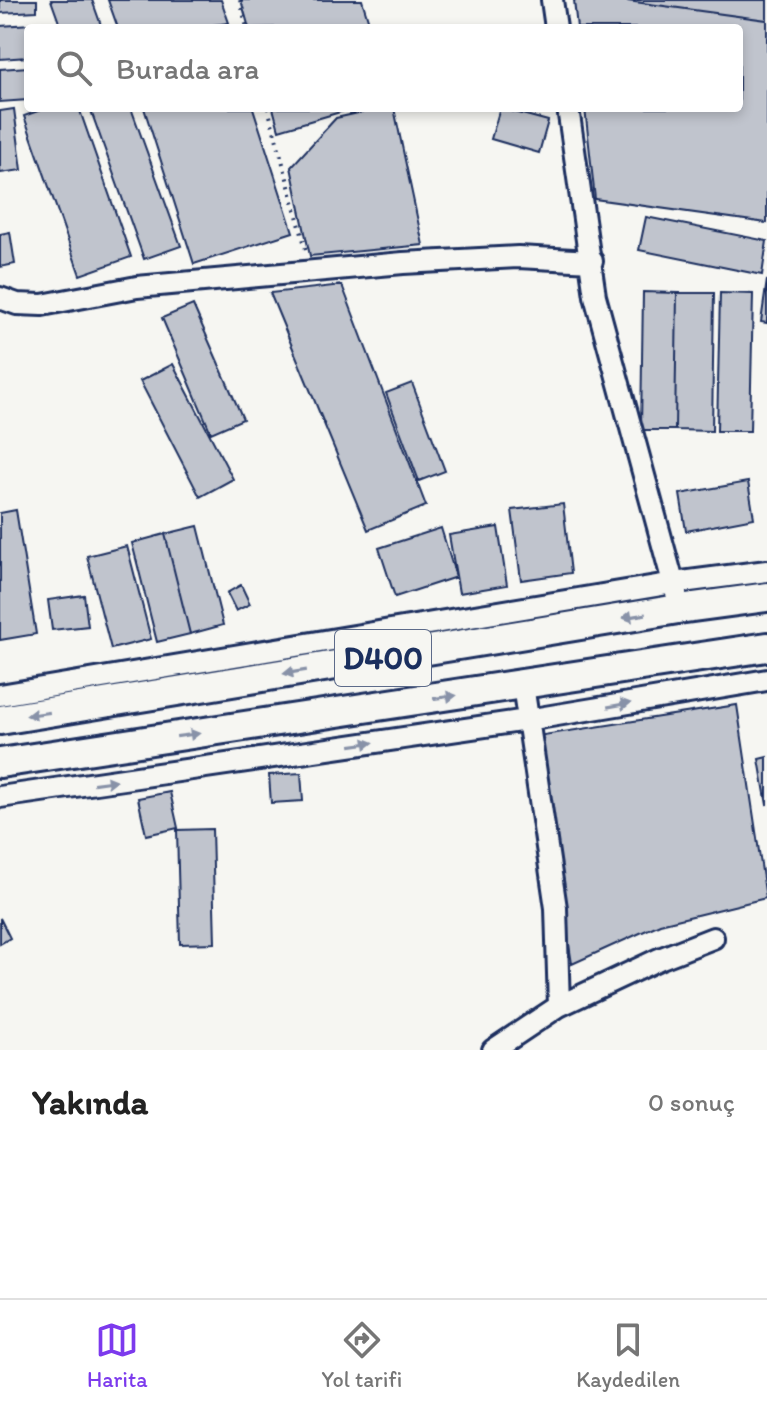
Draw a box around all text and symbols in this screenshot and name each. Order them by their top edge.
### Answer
search box [24,24,743,112]
icon: search [52,46,96,90]
text: Burada ara [116,50,259,87]
one-way arrow [622,610,647,623]
road number: D400 [335,630,431,686]
one-way arrow [282,667,307,679]
one-way arrow [433,690,458,703]
one-way arrow [607,698,632,710]
one-way arrow [26,708,51,721]
one-way arrow [176,728,201,741]
one-way arrow [350,737,375,750]
one-way arrow [93,775,118,788]
text: Yakında [32,1082,148,1123]
text: 0 sonuç [648,1086,735,1118]
tab: Harita [87,1318,148,1393]
tab: Yol tarifi [321,1318,402,1393]
tab: Kaydedilen [576,1318,680,1393]

